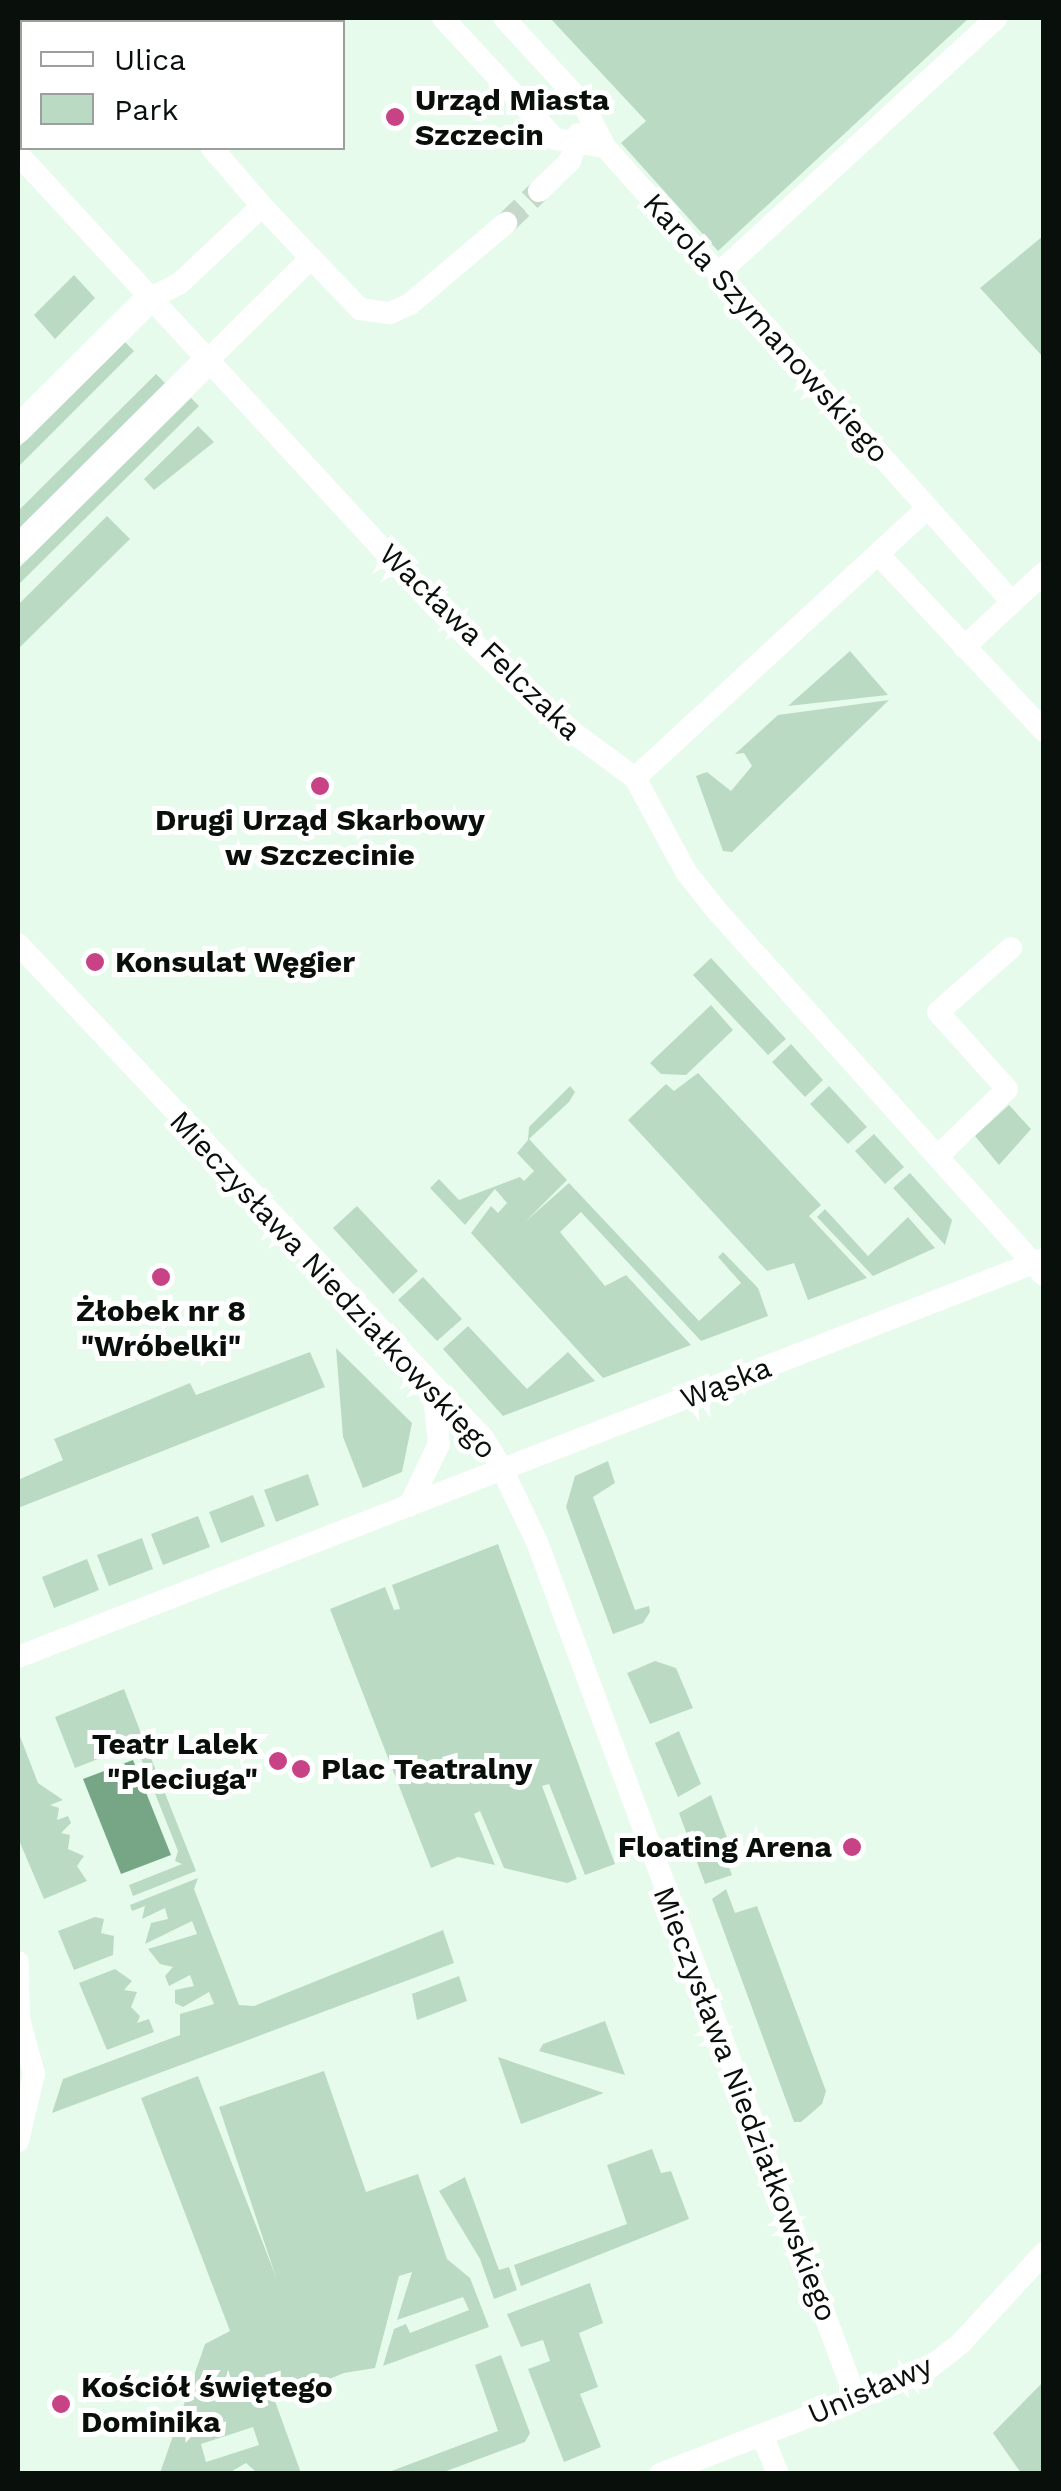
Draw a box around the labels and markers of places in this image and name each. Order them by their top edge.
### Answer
place label: Urząd Miasta Szczecin [415,82,609,152]
marker: Urząd Miasta Szczecin [384,106,406,128]
marker: Drugi Urząd Skarbowy w Szczecinie [309,775,331,797]
place label: Drugi Urząd Skarbowy w Szczecinie [155,802,485,872]
place label: Konsulat Węgier [115,944,356,980]
marker: Konsulat Węgier [84,951,106,973]
marker: Żłobek nr 8 "Wróbelki" [150,1266,172,1288]
place label: Żłobek nr 8 "Wróbelki" [75,1293,247,1364]
place label: Teatr Lalek "Pleciuga" [91,1726,258,1796]
marker: Teatr Lalek "Pleciuga" [267,1750,289,1772]
place label: Plac Teatralny [321,1751,533,1787]
marker: Plac Teatralny [290,1758,312,1780]
place label: Floating Arena [617,1829,832,1865]
marker: Floating Arena [841,1836,863,1858]
place label: Kościół świętego Dominika [81,2369,333,2440]
marker: Kościół świętego Dominika [50,2393,72,2415]

